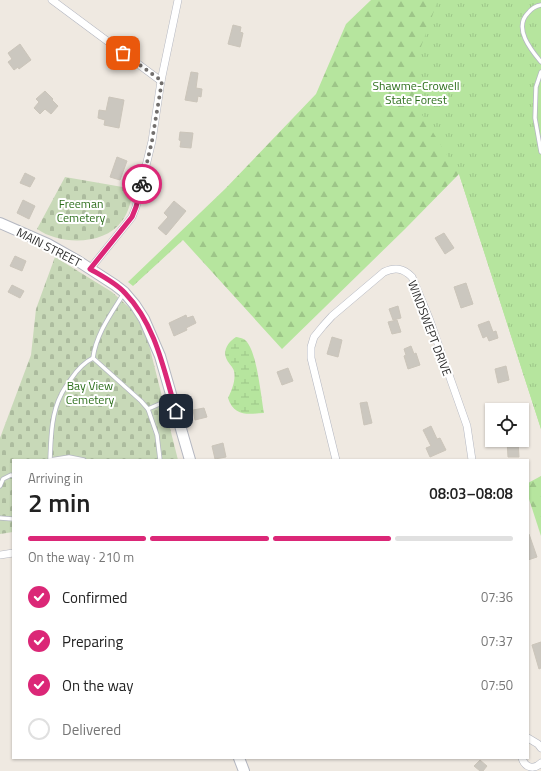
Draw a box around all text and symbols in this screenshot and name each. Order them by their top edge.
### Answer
pin [106,36,140,70]
icon: bag [112,42,134,64]
park label: Shawme-Crowell State Forest [373,76,459,109]
courier [122,164,162,204]
icon: bike [131,173,153,195]
park label: Freeman Cemetery [57,194,106,227]
street label: MAIN STREET [13,222,85,272]
street label: WINDSWEPT DRIVE [403,277,457,379]
park label: Bay View Cemetery [66,376,115,409]
pin [159,394,193,428]
icon: home [165,400,187,422]
map controls [485,403,529,447]
button: locate [485,403,529,447]
text: Arriving in [28,468,83,488]
text: 08:03–08:08 [429,482,513,505]
text: 2 min [28,483,91,522]
text: On the way · 210 m [28,547,134,567]
icon: check [28,586,50,608]
text: Confirmed [62,586,127,609]
text: 07:36 [481,587,513,607]
icon: check [28,630,50,652]
text: Preparing [62,630,123,653]
text: 07:37 [481,631,513,651]
icon: check [28,674,50,696]
text: On the way [62,674,134,697]
text: 07:50 [481,675,513,695]
text: Delivered [62,718,121,741]

